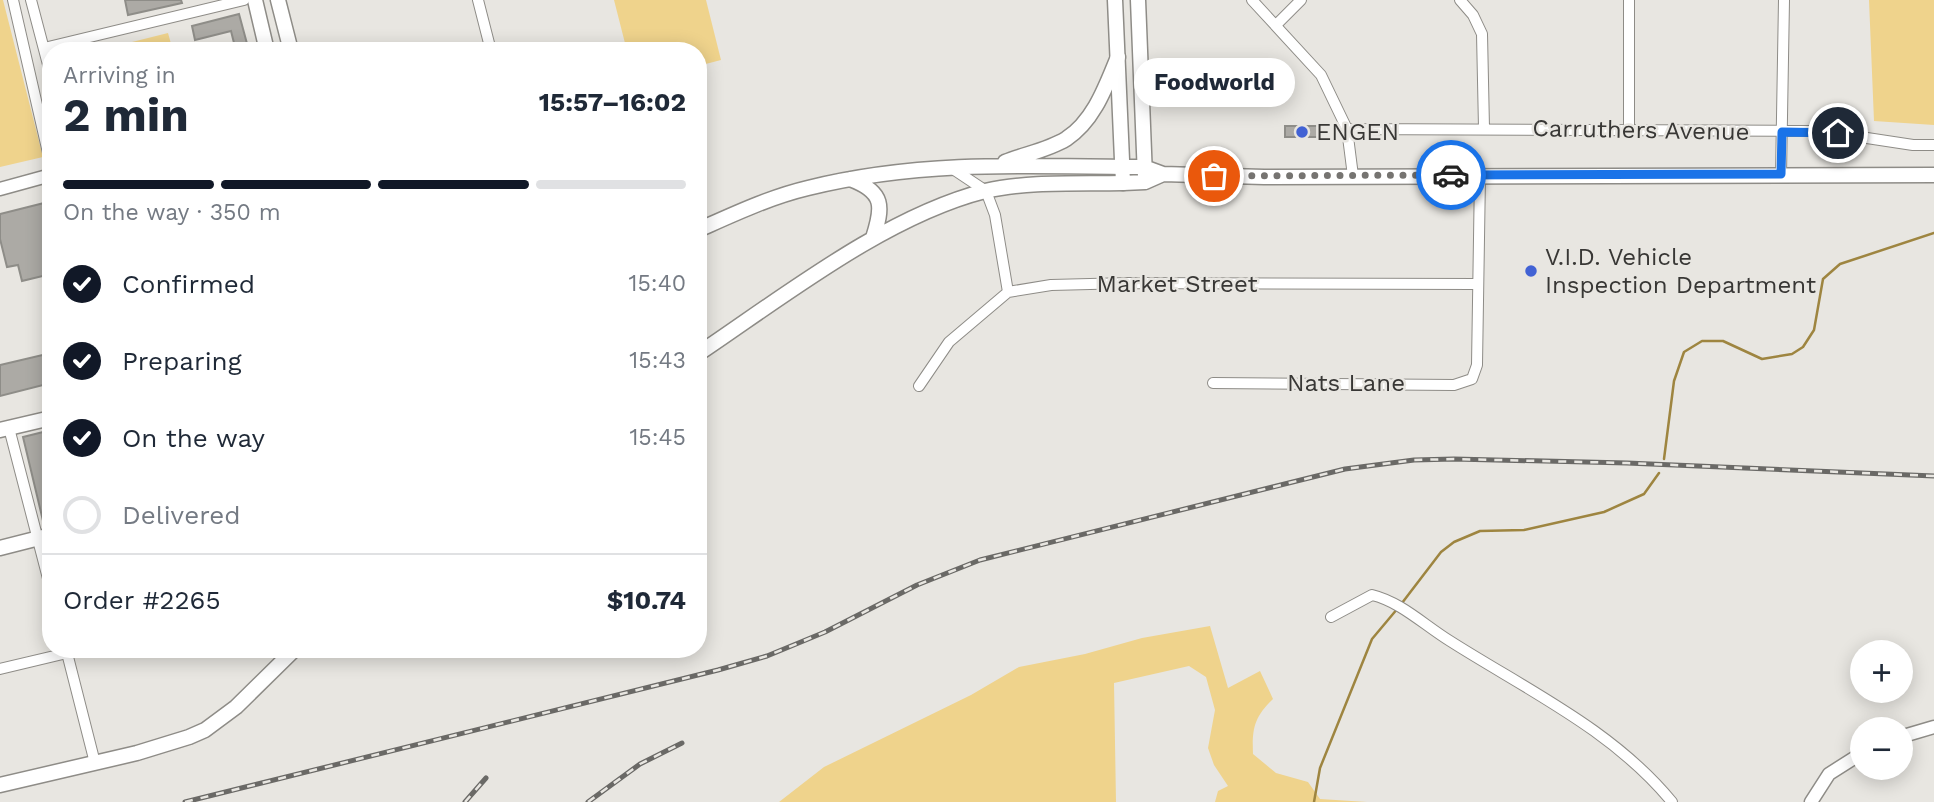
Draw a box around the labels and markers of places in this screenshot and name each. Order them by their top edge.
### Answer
callout: Foodworld [1134,57,1294,106]
pin [1808,103,1868,163]
place label: ENGEN [1316,118,1399,146]
marker: ENGEN [1294,124,1310,140]
pin [1184,146,1244,206]
place label: V.I.D. Vehicle Inspection Department [1545,243,1816,299]
marker: V.I.D. Vehicle Inspection Department [1523,263,1539,279]

